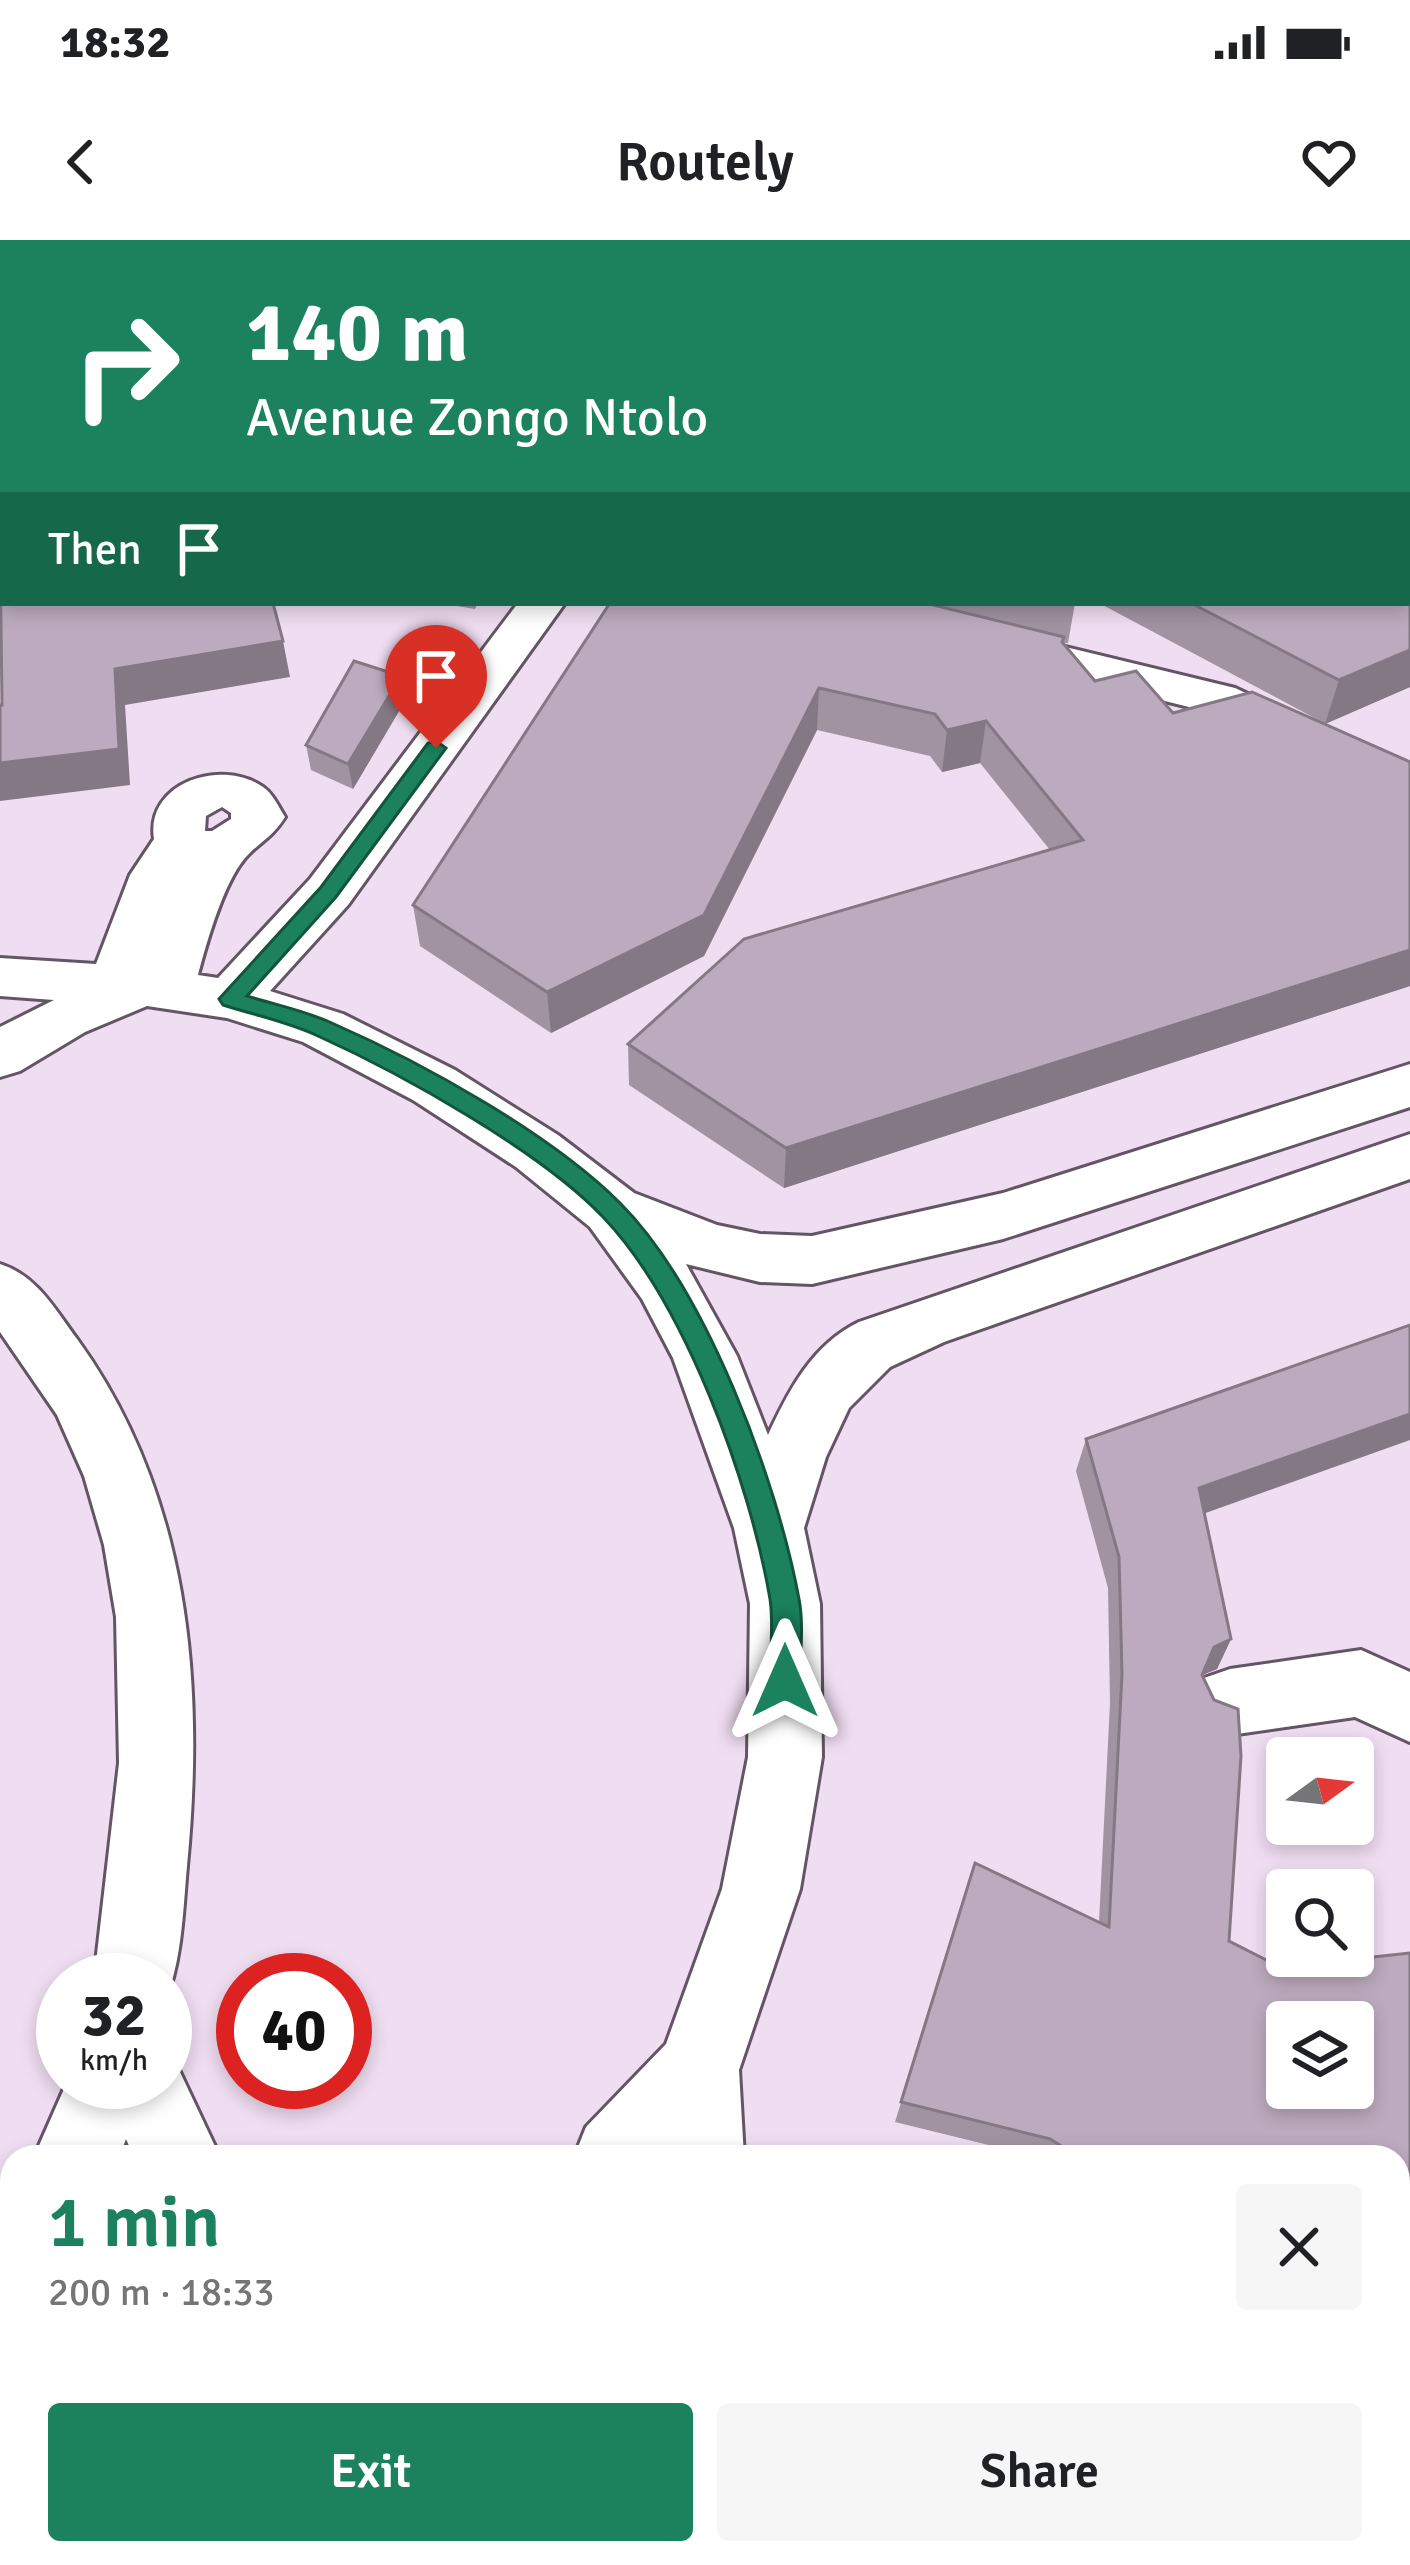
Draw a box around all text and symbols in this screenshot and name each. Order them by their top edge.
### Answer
text: 18:32 [60,15,170,70]
icon: back [48,129,114,195]
text: Routely [616,129,794,196]
icon: heart [1296,129,1362,195]
text: 140 m [246,281,468,385]
icon: right [48,288,204,444]
text: Avenue Zongo Ntolo [246,384,708,451]
icon: arrive [166,516,232,582]
text: Then [48,522,142,577]
pin [385,625,487,748]
icon: arrive [403,643,469,709]
position arrow [722,1618,848,1744]
north arrow [1266,1737,1374,1845]
map controls [1266,1737,1374,2109]
button: search [1266,1869,1374,1977]
speed limit sign: 40 [216,1953,372,2109]
text: 32 [82,1979,146,2053]
button: layers [1266,2001,1374,2109]
text: km/h [80,2042,148,2079]
text: 1 min [48,2178,220,2267]
button: close [1236,2184,1362,2310]
text: 200 m · 18:33 [48,2268,275,2316]
button: Exit [48,2403,693,2541]
button: Share [717,2403,1362,2541]

